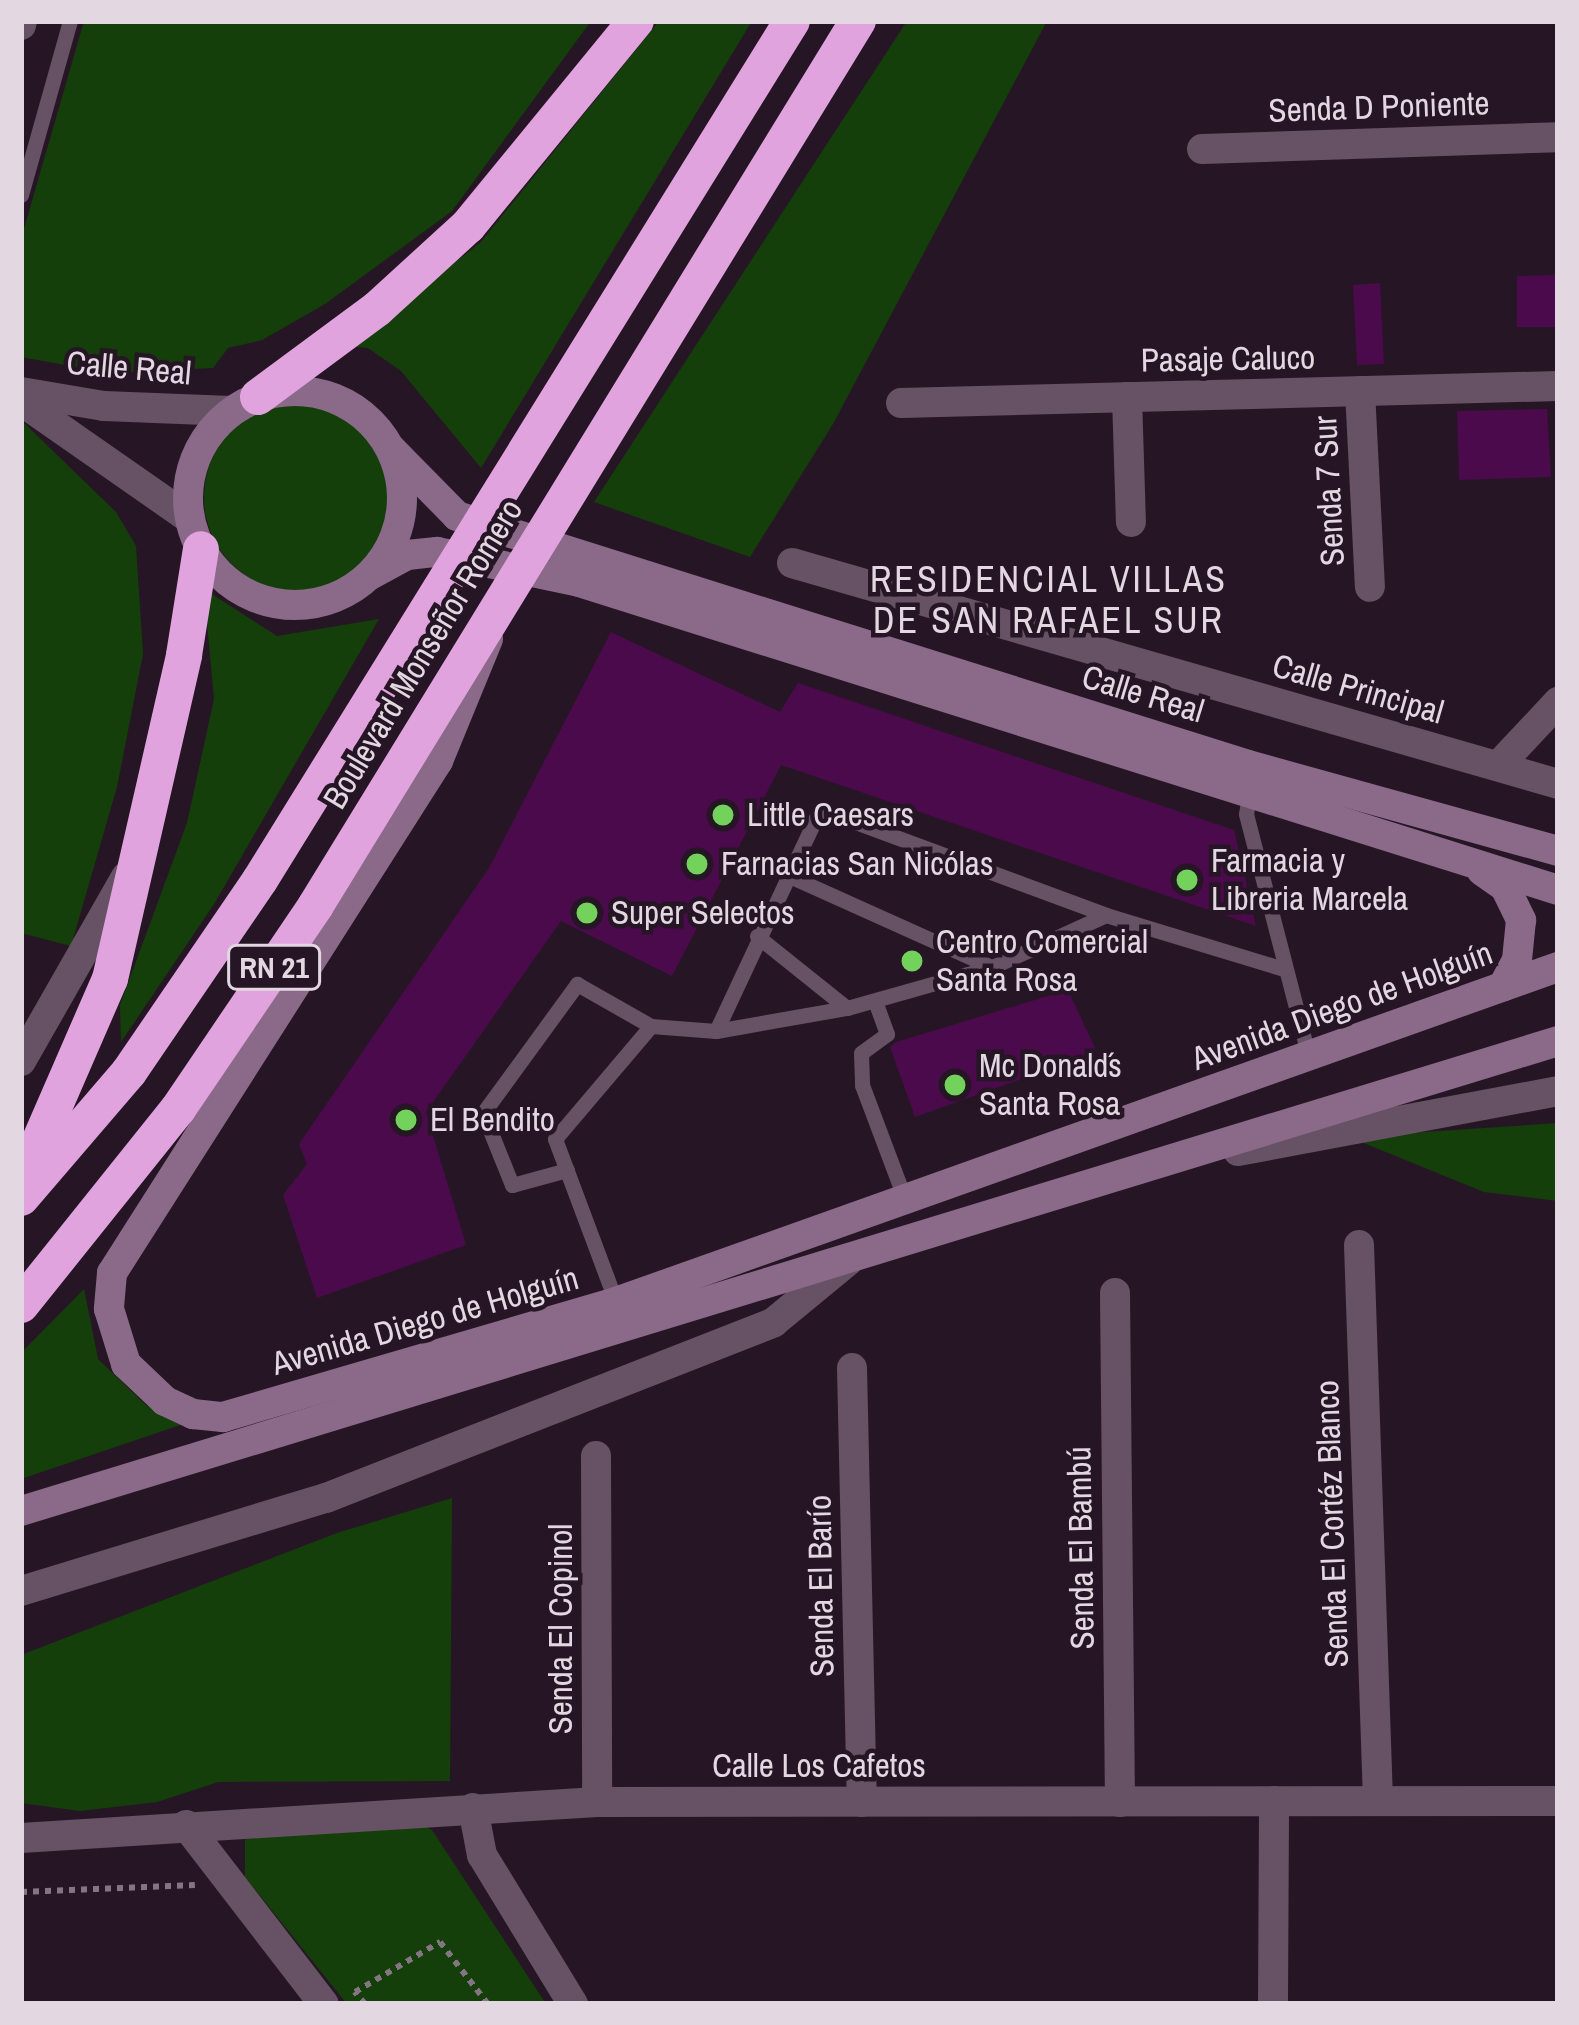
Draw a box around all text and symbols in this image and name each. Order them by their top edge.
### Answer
street label: Senda D Poniente [1268,83,1490,131]
street label: Pasaje Caluco [1140,338,1316,380]
street label: Calle Real [65,343,193,393]
street label: Senda 7 Sur [1305,415,1353,567]
street label: Boulevard Monseñor Romero [315,492,531,816]
district label: RESIDENCIAL VILLAS DE SAN RAFAEL SUR [869,557,1229,642]
street label: Calle Principal [1268,646,1448,732]
street label: Calle Real [1078,657,1208,731]
place label: Little Caesars [747,795,914,835]
marker: Little Caesars [710,802,736,828]
place label: Farmacia y Libreria Marcela [1211,841,1408,919]
place label: Farnacias San Nicólas [721,844,993,884]
marker: Farnacias San Nicólas [684,851,710,877]
marker: Farmacia y Libreria Marcela [1174,867,1200,893]
place label: Super Selectos [611,893,795,933]
marker: Super Selectos [574,900,600,926]
place label: Centro Comercial Santa Rosa [936,922,1148,1000]
street label: Avenida Diego de Holguín [1186,933,1498,1079]
road number: RN 21 [226,943,322,991]
marker: Centro Comercial Santa Rosa [899,948,925,974]
place label: Mc Donald´s Santa Rosa [979,1046,1122,1124]
marker: Mc Donald´s Santa Rosa [942,1072,968,1098]
place label: El Bendito [430,1100,555,1140]
marker: El Bendito [393,1107,419,1133]
street label: Avenida Diego de Holguín [267,1258,583,1384]
street label: Senda El Cortéz Blanco [1307,1380,1357,1668]
street label: Senda El Bambú [1059,1446,1103,1650]
street label: Senda El Barío [800,1495,842,1677]
street label: Senda El Copinol [541,1524,581,1734]
street label: Calle Los Cafetos [712,1746,926,1786]

